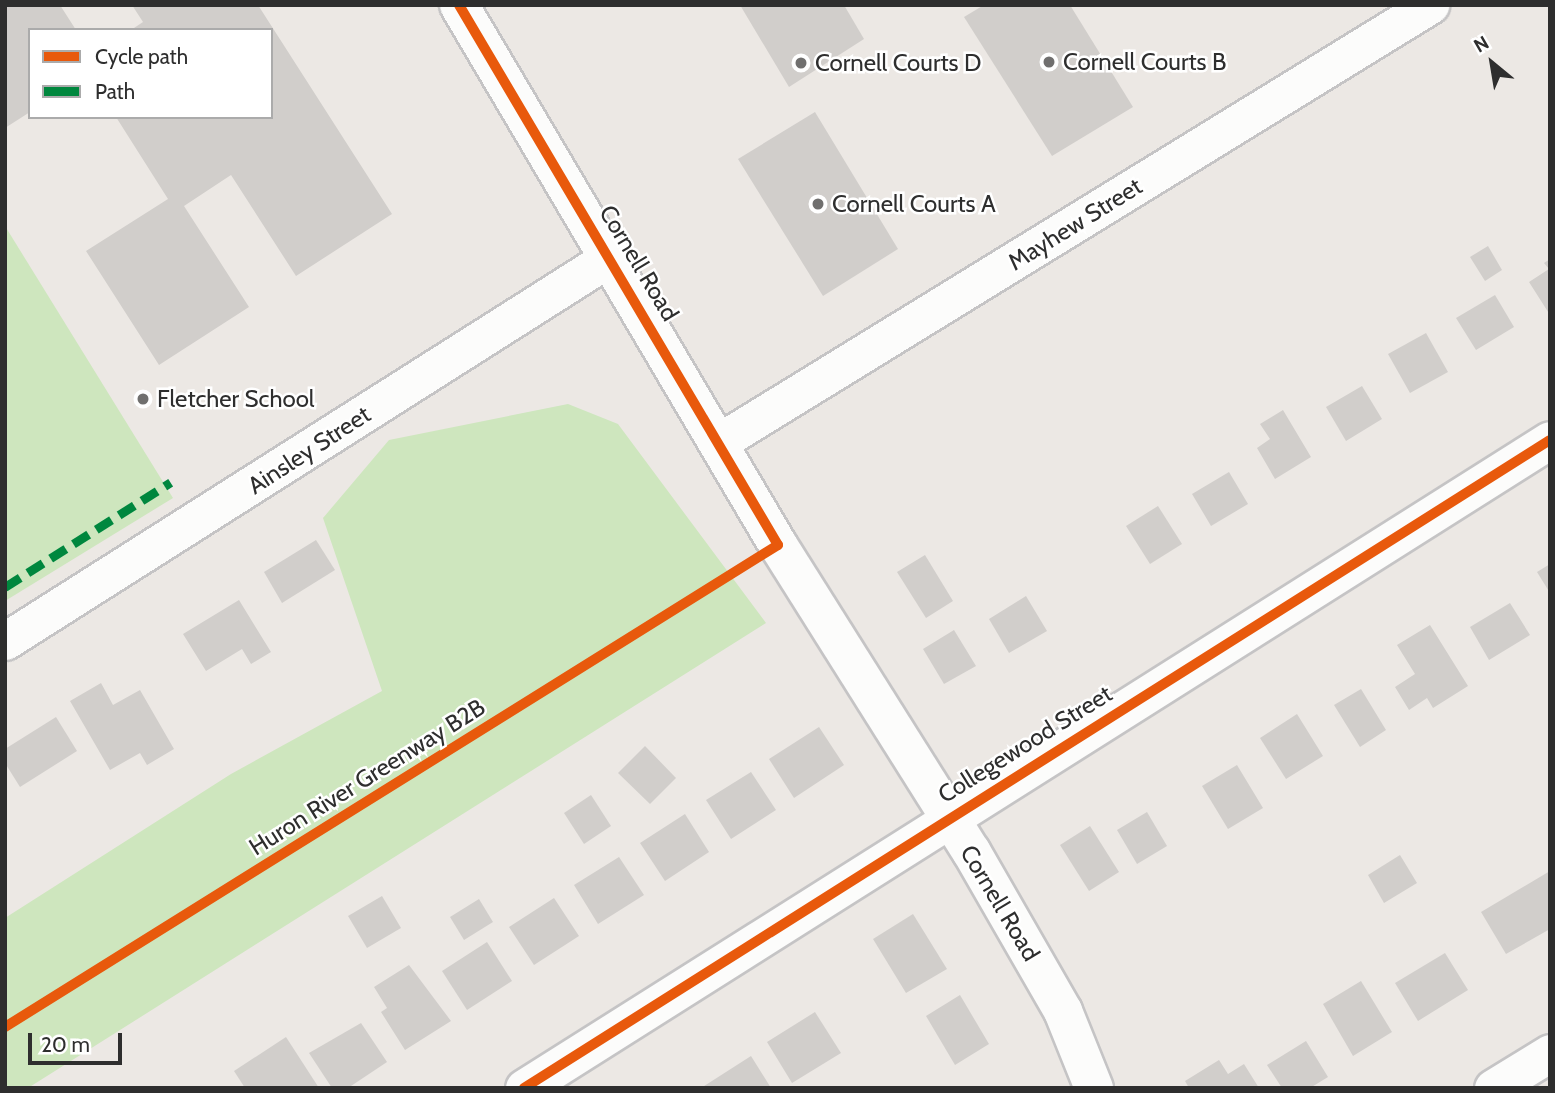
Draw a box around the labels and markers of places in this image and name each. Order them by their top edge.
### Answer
place label: Cornell Courts B [1063,48,1226,76]
place label: Cornell Courts D [815,49,981,77]
marker: Cornell Courts B [1041,54,1057,70]
marker: Cornell Courts D [793,55,809,71]
place label: Cornell Courts A [832,190,996,218]
marker: Cornell Courts A [810,196,826,212]
place label: Fletcher School [157,385,315,413]
marker: Fletcher School [135,391,151,407]

